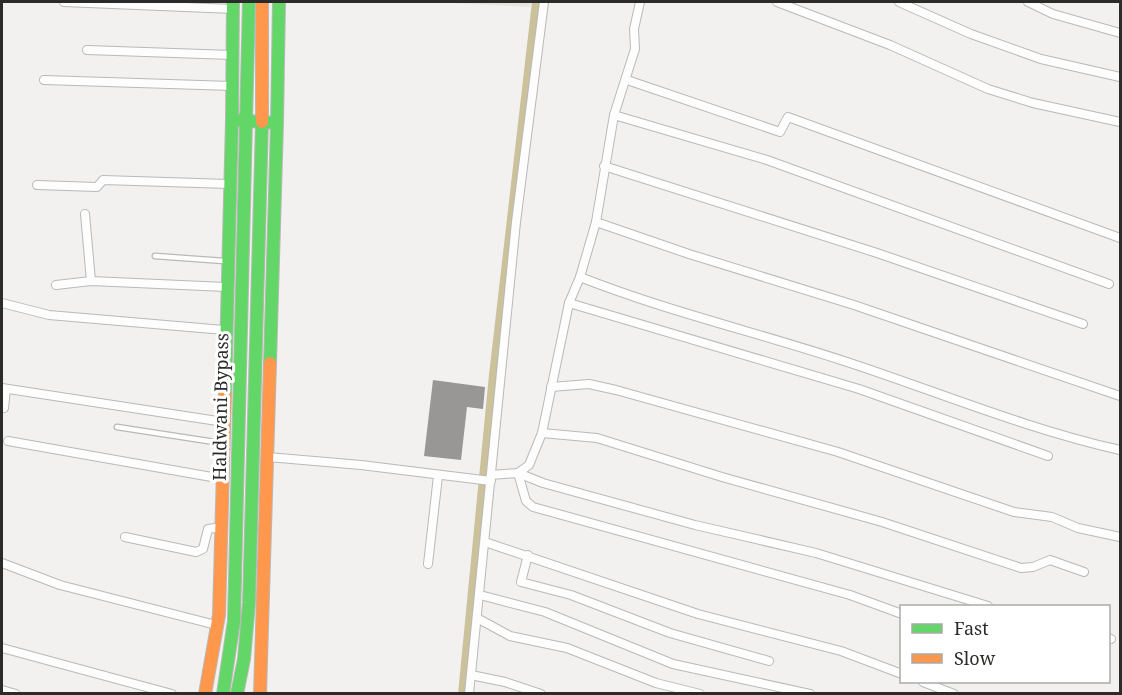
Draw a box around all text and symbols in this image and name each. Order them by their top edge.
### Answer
street label: Haldwani Bypass [207,333,233,481]
legend [900,605,1110,683]
text: Fast [954,616,989,640]
text: Slow [954,646,996,670]

